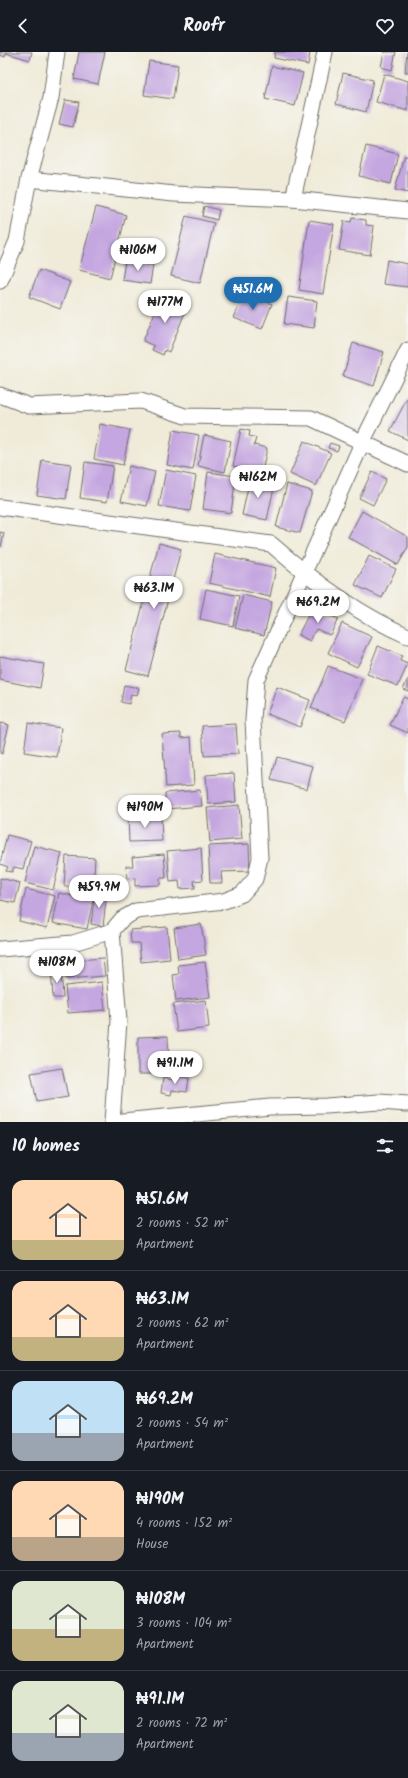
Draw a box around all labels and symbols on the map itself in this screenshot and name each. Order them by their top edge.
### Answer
pin: ₦106M [110,238,166,272]
pin: ₦51.6M [220,277,286,311]
pin: ₦177M [137,290,193,324]
pin: ₦162M [230,465,286,499]
pin: ₦63.1M [121,576,187,610]
pin: ₦69.2M [285,590,351,624]
pin: ₦190M [117,795,173,829]
pin: ₦59.9M [66,875,132,909]
pin: ₦108M [29,950,85,984]
pin: ₦91.1M [142,1051,208,1085]

